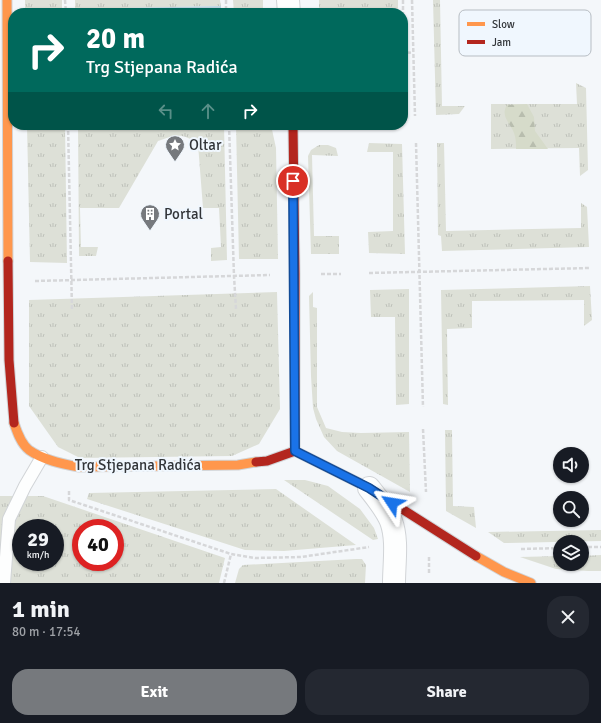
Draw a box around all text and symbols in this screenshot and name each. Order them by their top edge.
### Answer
legend [459,10,591,56]
text: Slow [492,18,515,31]
text: 20 m [86,22,145,56]
icon: right [20,24,72,76]
text: Jam [492,36,511,49]
text: Trg Stjepana Radića [86,56,238,78]
icon: left [155,100,177,122]
icon: ahead [197,100,219,122]
icon: right [239,100,261,122]
place icon: Oltar [164,134,186,162]
place label: Oltar [189,136,222,154]
pin [276,164,310,198]
icon: arrive [282,170,304,192]
building icon: Portal [139,203,161,231]
place label: Portal [164,205,203,223]
map controls [553,447,589,571]
button: sound [553,447,589,483]
street label: Trg Stjepana Radića [75,456,201,474]
position arrow [371,482,413,524]
button: search [553,491,589,527]
speed limit sign: 40 [72,519,124,571]
text: 29 [27,527,49,552]
button: layers [553,535,589,571]
text: km/h [27,549,49,561]
text: 1 min [12,594,70,624]
button: close [547,596,589,638]
text: 80 m · 17:54 [12,624,81,640]
button: Exit [12,669,297,715]
button: Share [305,669,589,715]

